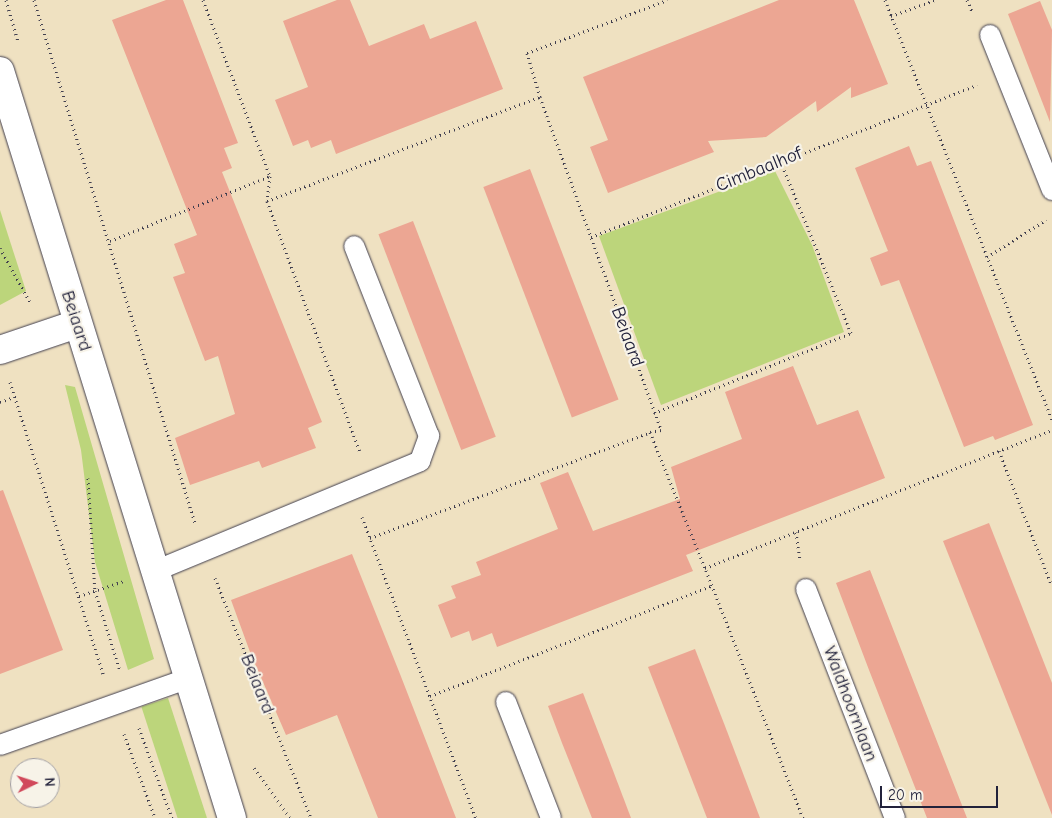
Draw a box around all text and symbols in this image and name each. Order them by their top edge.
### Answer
street label: Cimbaalhof [713,142,805,198]
street label: Beiaard [56,288,96,354]
street label: Beiaard [606,304,648,370]
street label: Waldhoornlaan [818,643,882,765]
street label: Beiaard [235,651,279,717]
north arrow [10,758,60,808]
scale bar [882,776,1000,808]
text: N [41,777,58,787]
text: 20 m [888,786,922,804]

